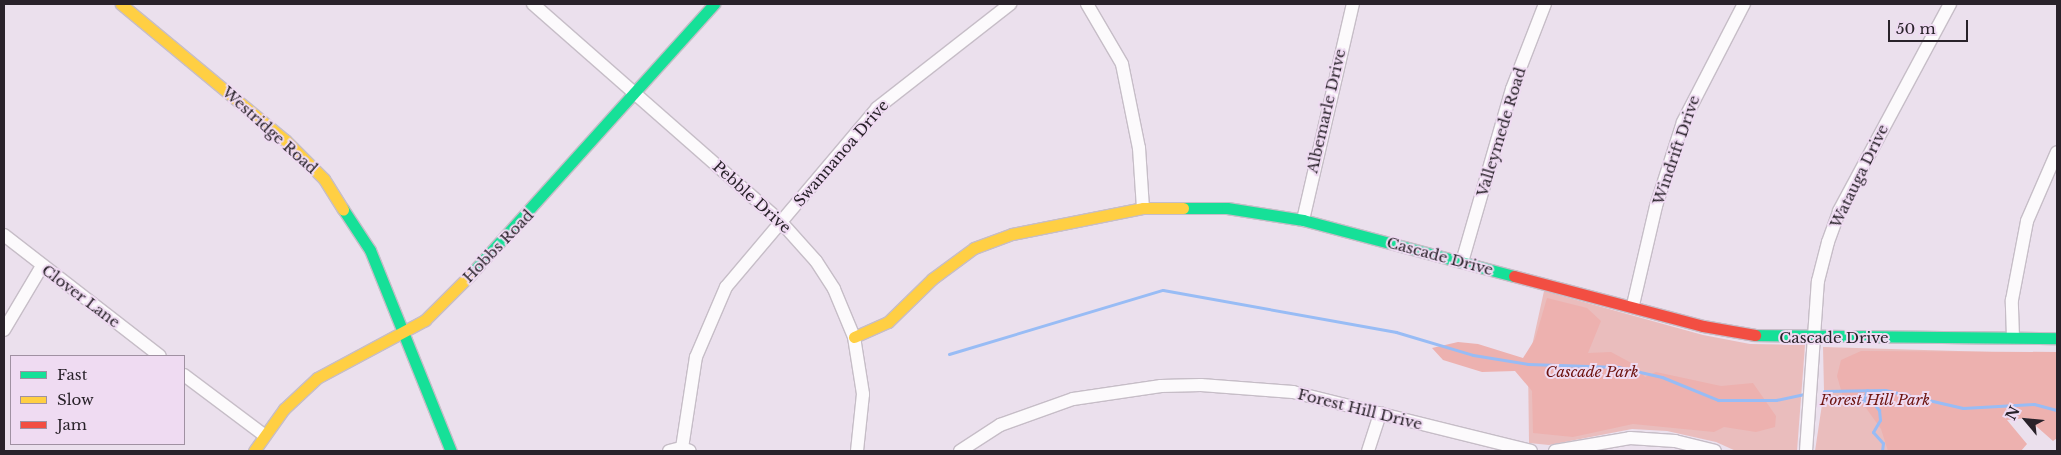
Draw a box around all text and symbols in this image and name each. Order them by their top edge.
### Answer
scale bar [1891,10,1971,42]
text: 50 m [1896,19,1936,38]
street label: Albemarle Drive [1303,47,1349,175]
street label: Valleymede Road [1473,65,1529,199]
street label: Westridge Road [219,83,321,177]
street label: Windrift Drive [1649,93,1703,207]
street label: Swannanoa Drive [790,96,892,210]
street label: Watauga Drive [1826,121,1892,231]
street label: Pebble Drive [709,157,795,237]
street label: Hobbs Road [459,206,537,286]
street label: Cascade Drive [1385,233,1495,279]
street label: Clover Lane [38,261,124,331]
street label: Cascade Drive [1779,329,1889,347]
legend [10,355,185,445]
park label: Cascade Park [1545,363,1639,381]
text: Fast [57,365,87,384]
street label: Forest Hill Drive [1296,385,1424,433]
text: Slow [57,390,94,409]
park label: Forest Hill Park [1820,391,1930,409]
north arrow [2001,395,2051,445]
text: N [2002,403,2024,423]
text: Jam [57,415,87,434]

